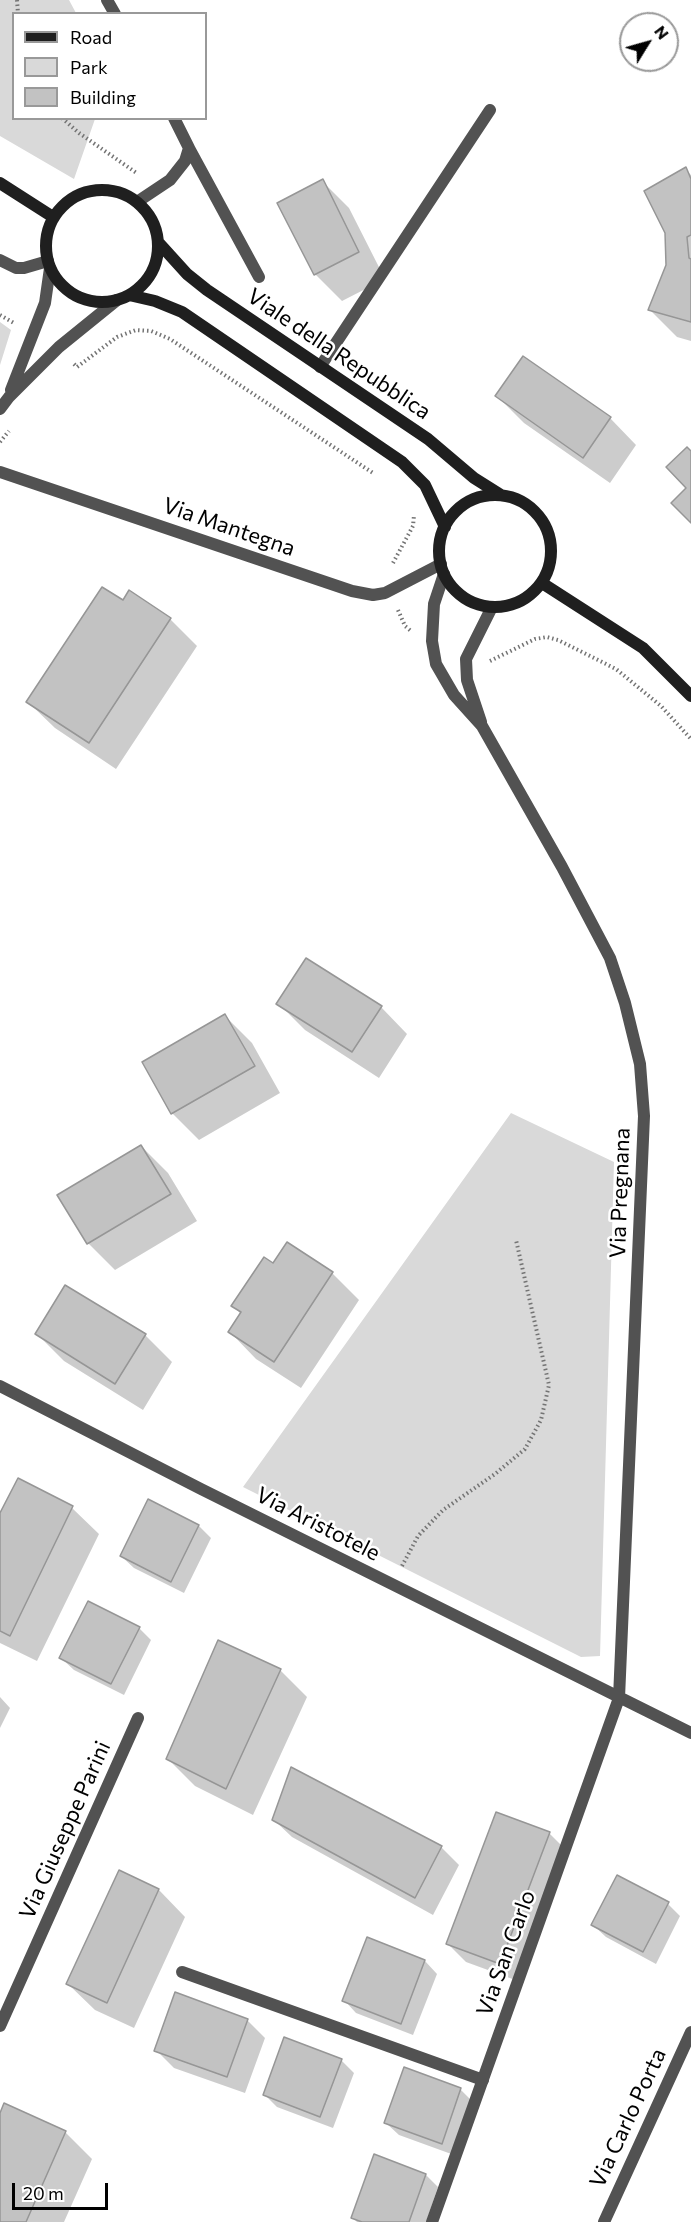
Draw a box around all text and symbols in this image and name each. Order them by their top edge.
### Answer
legend [12,12,207,120]
north arrow [619,12,679,72]
text: N [651,22,673,43]
text: Road [70,26,112,48]
text: Park [70,56,108,78]
text: Building [70,86,136,108]
street label: Viale della Repubblica [242,283,436,425]
street label: Via Mantegna [159,492,299,562]
street label: Via Pregnana [605,1127,635,1259]
street label: Via Aristotele [252,1481,384,1567]
street label: Via Giuseppe Parini [14,1737,116,1923]
street label: Via San Carlo [471,1887,541,2019]
street label: Via Carlo Porta [584,2044,672,2192]
scale bar [15,2171,111,2209]
text: 20 m [23,2182,64,2204]

